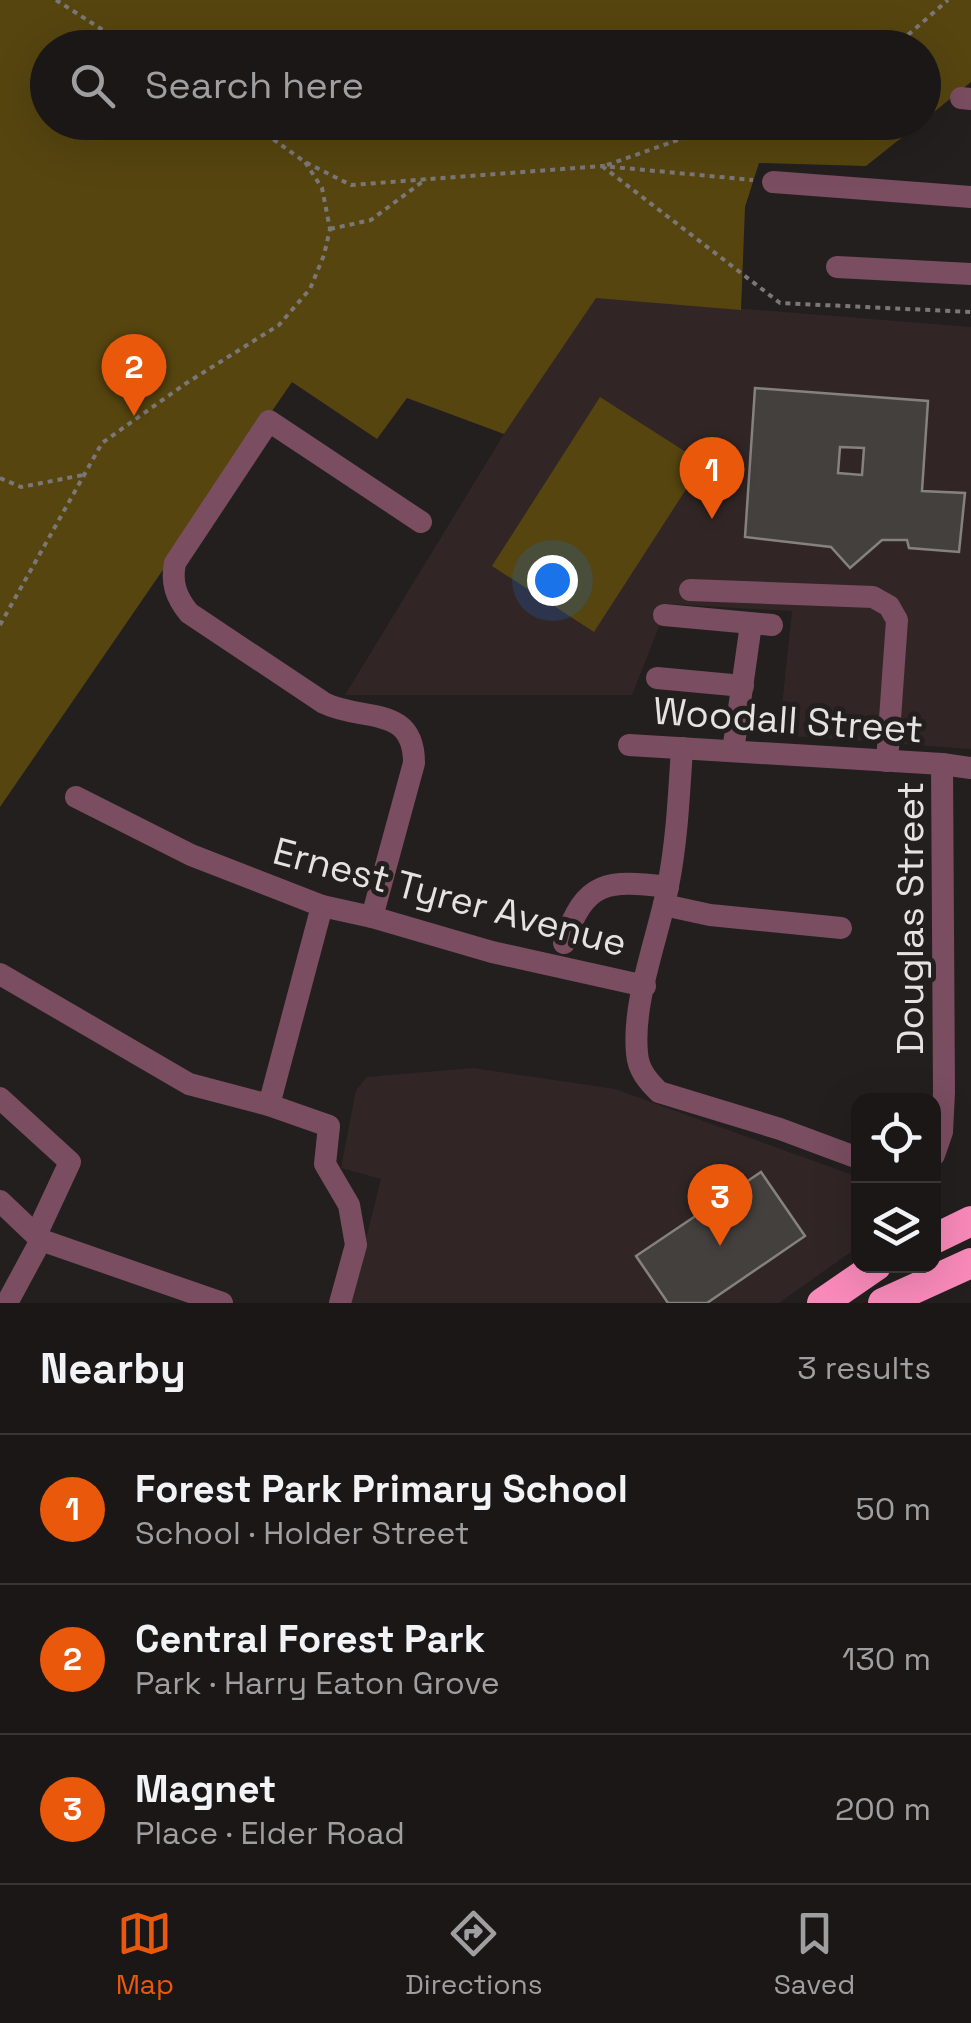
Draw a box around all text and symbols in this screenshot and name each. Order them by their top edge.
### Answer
search box [30,30,941,140]
icon: search [65,58,120,113]
text: Search here [145,61,364,109]
pin: 2 [102,334,166,416]
pin: 1 [680,436,744,519]
your location [527,555,578,606]
street label: Woodall Street [651,687,925,753]
street label: Douglas Street [886,781,934,1055]
street label: Ernest Tyrer Avenue [268,827,632,967]
map controls [851,1093,941,1273]
button: locate [851,1093,941,1183]
pin: 3 [688,1164,752,1246]
button: layers [851,1183,941,1273]
text: Nearby [40,1342,186,1395]
text: 3 results [797,1348,931,1388]
text: Forest Park Primary School [135,1465,628,1513]
text: 1 [65,1489,80,1529]
text: 50 m [856,1489,931,1529]
text: School · Holder Street [135,1513,469,1553]
text: Central Forest Park [135,1615,485,1663]
text: 2 [63,1639,82,1679]
text: 130 m [842,1639,931,1679]
text: Park · Harry Eaton Grove [135,1663,500,1703]
text: Magnet [135,1765,276,1813]
text: 3 [63,1789,82,1829]
text: 200 m [835,1789,931,1829]
text: Place · Elder Road [135,1813,405,1853]
tab: Map [116,1906,174,2002]
tab: Directions [405,1906,542,2002]
tab: Saved [774,1906,855,2002]

